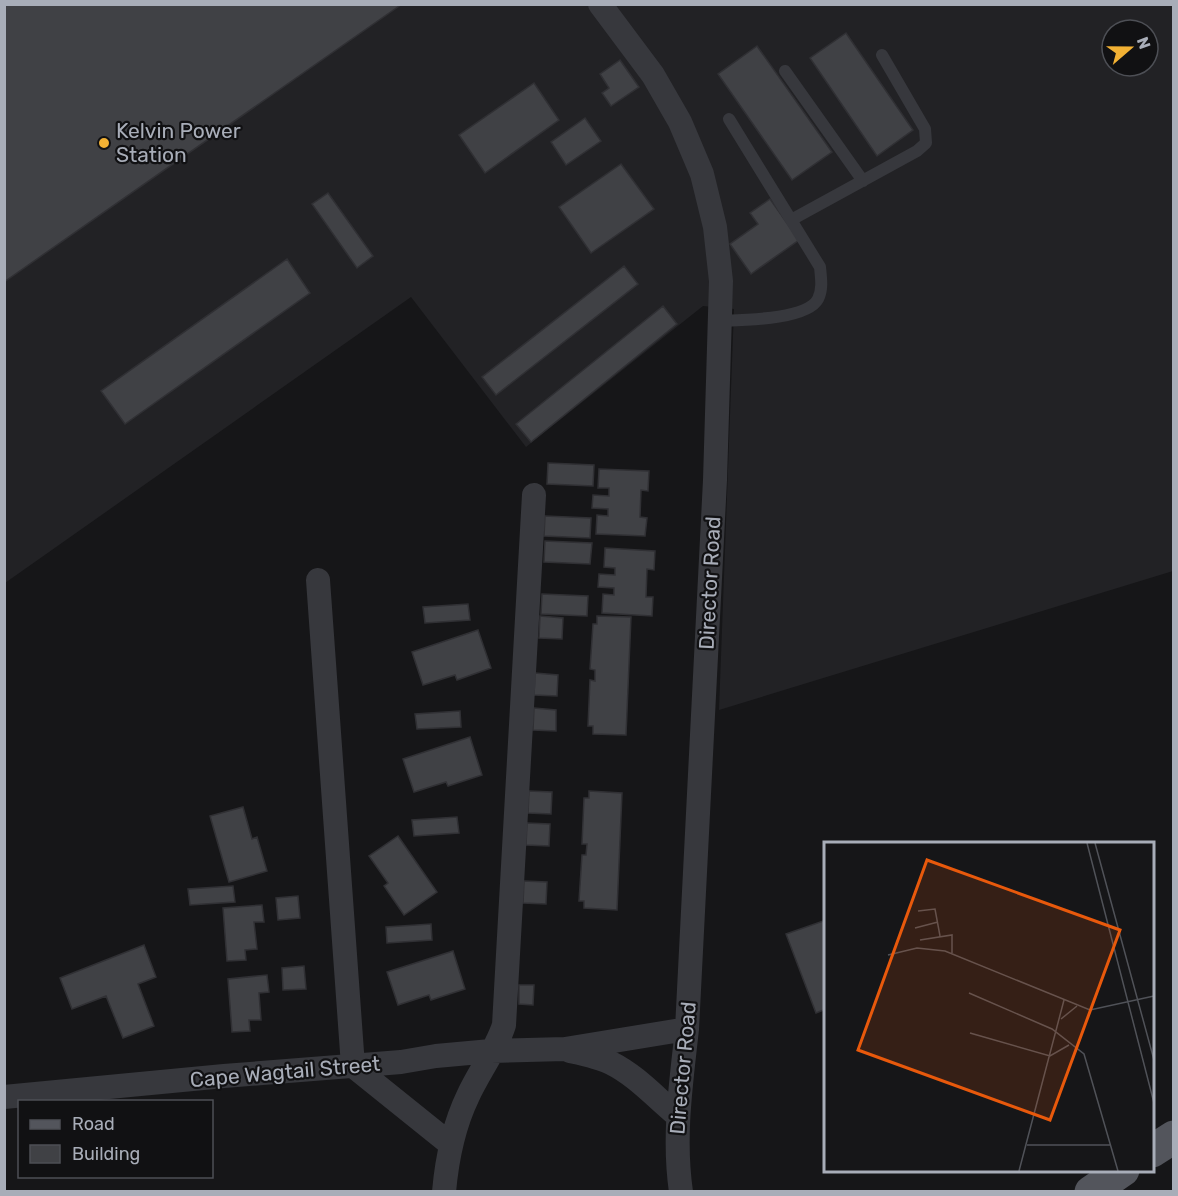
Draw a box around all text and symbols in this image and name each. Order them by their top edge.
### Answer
north arrow [1100,18,1160,78]
text: N [1133,34,1155,52]
place label: Kelvin Power Station [116,118,241,167]
marker: Kelvin Power Station [97,136,111,150]
street label: Director Road [694,516,725,650]
inset map [824,842,1154,1172]
street label: Director Road [664,1000,701,1135]
street label: Cape Wagtail Street [189,1051,381,1092]
legend [18,1100,213,1178]
text: Road [72,1113,115,1135]
text: Building [72,1143,140,1165]

